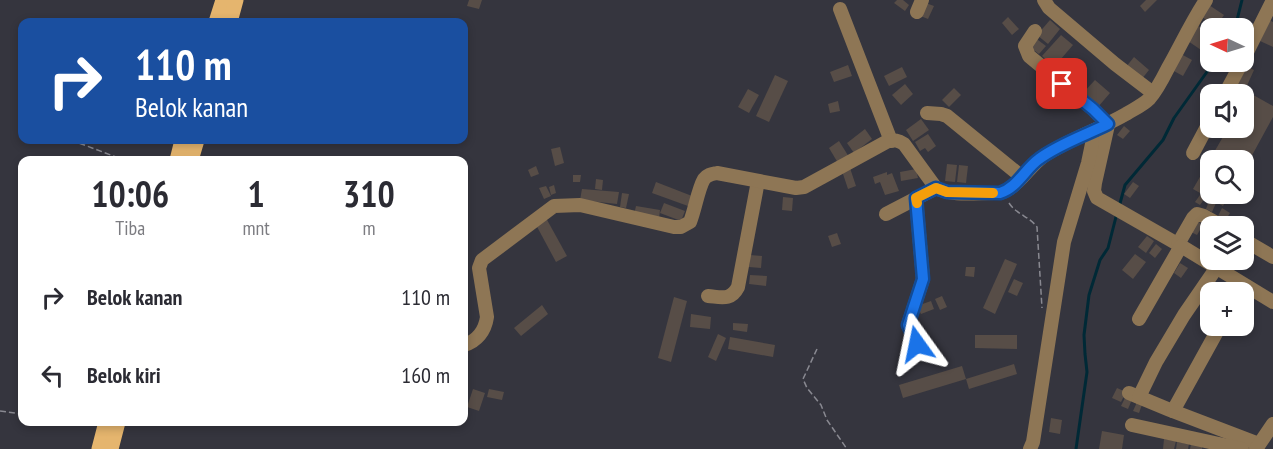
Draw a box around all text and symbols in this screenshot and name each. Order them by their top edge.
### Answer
north arrow [1200,18,1254,72]
map controls [1200,18,1254,336]
text: 110 m [135,37,232,92]
icon: right [36,42,114,120]
pin [1036,58,1087,109]
icon: arrive [1045,67,1078,100]
button: sound [1200,84,1254,138]
text: Belok kanan [135,90,248,124]
button: search [1200,150,1254,204]
text: 10:06 [91,170,169,217]
text: 1 [248,170,265,217]
text: 310 [343,170,395,217]
text: Tiba [115,215,145,241]
text: mnt [242,215,270,241]
text: m [362,215,375,241]
button: layers [1200,216,1254,270]
icon: right [36,281,69,314]
button: + [1200,282,1254,336]
text: Belok kanan [87,283,182,311]
text: 110 m [401,283,450,311]
position arrow [885,312,949,376]
icon: left [36,359,69,392]
text: Belok kiri [87,361,161,389]
text: 160 m [401,361,450,389]

